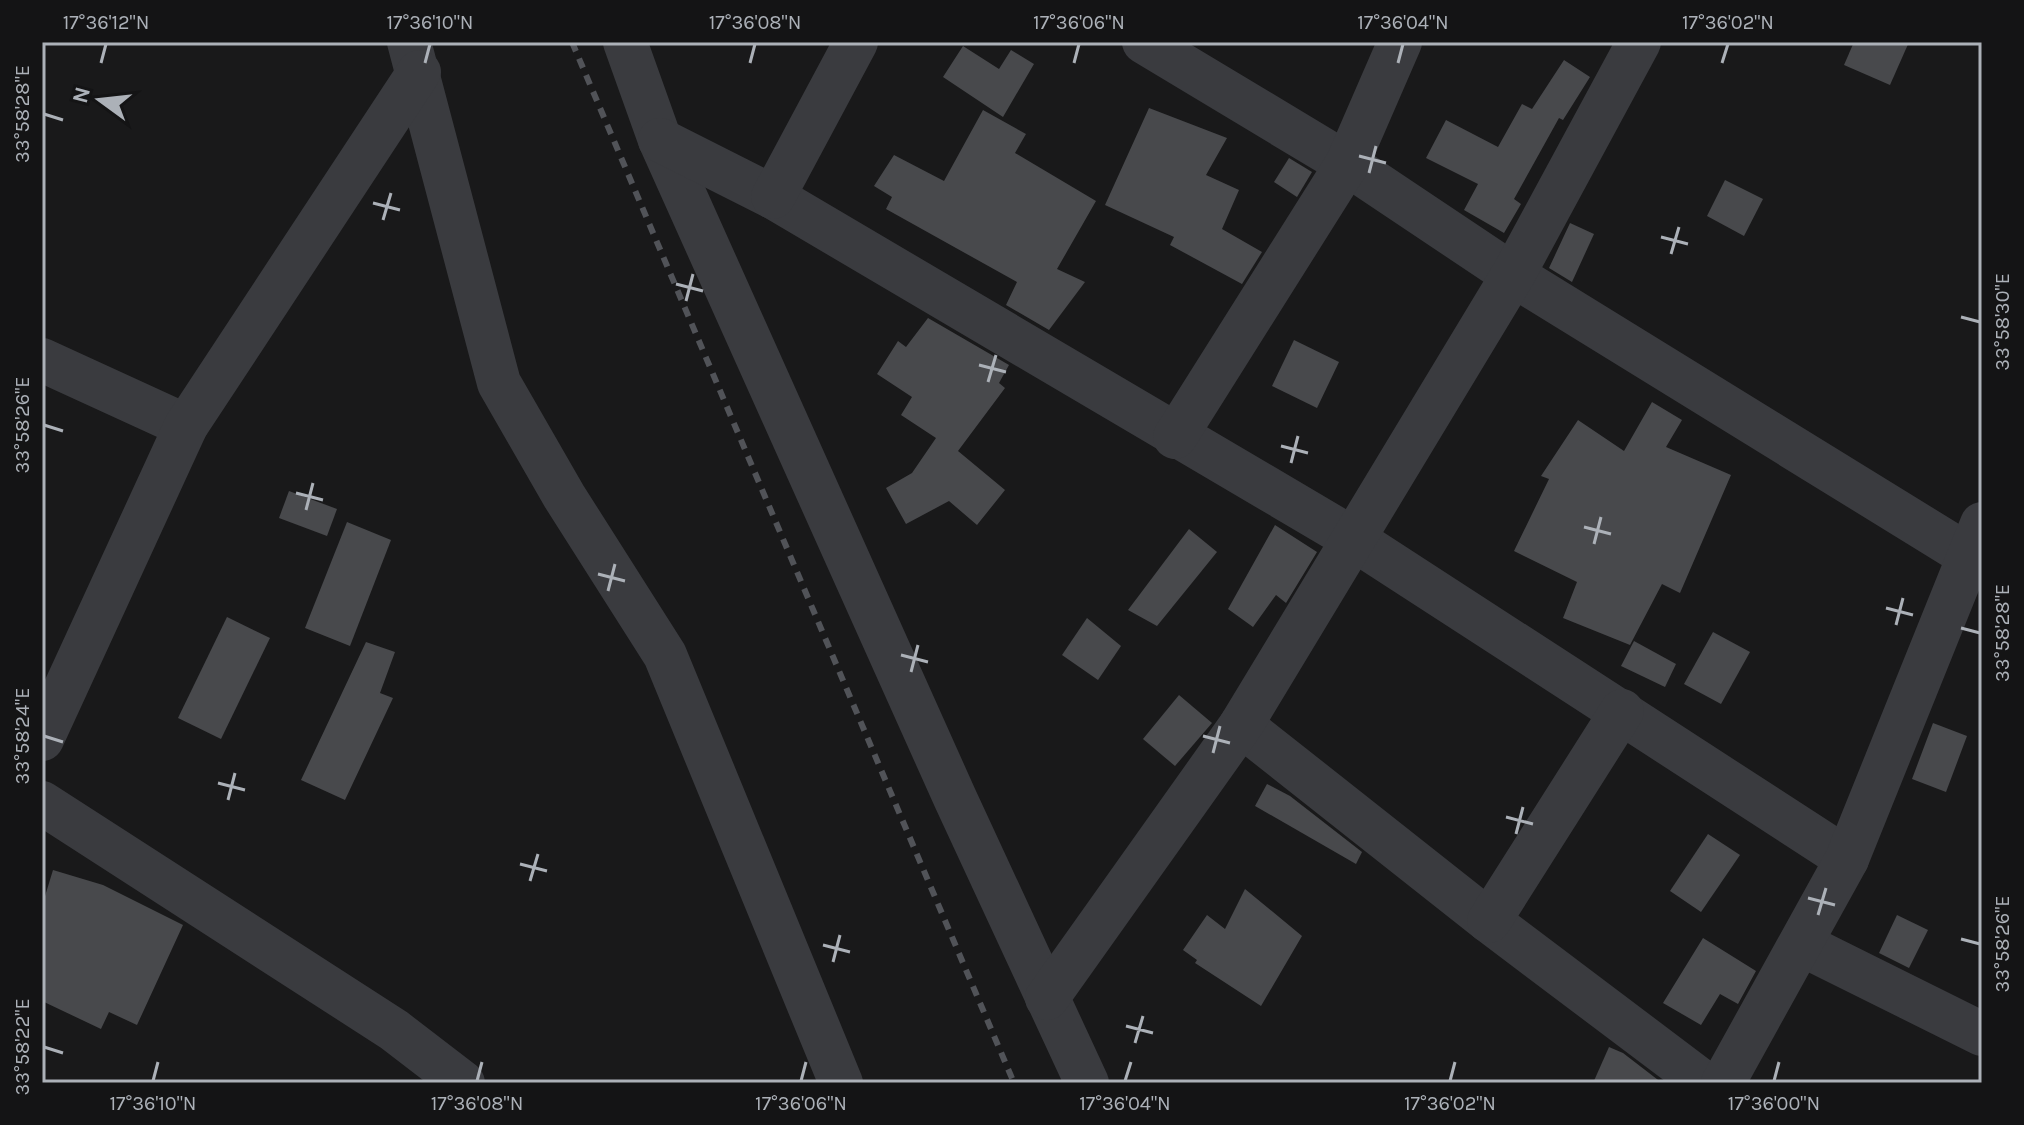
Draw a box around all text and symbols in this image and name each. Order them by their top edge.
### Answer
text: 17°36'12"N [63,11,149,34]
text: 17°36'10"N [386,11,474,34]
text: 17°36'08"N [709,11,801,34]
text: 17°36'06"N [1033,11,1125,34]
text: 17°36'04"N [1357,11,1449,34]
text: 17°36'02"N [1682,11,1774,34]
north arrow [60,60,140,140]
text: 33°58'28"E [11,65,34,163]
text: N [67,84,96,106]
text: 33°58'30"E [1991,273,2014,371]
text: 33°58'26"E [11,376,34,474]
text: 33°58'28"E [1991,584,2014,682]
text: 33°58'24"E [11,688,34,784]
text: 33°58'26"E [1991,895,2014,993]
text: 33°58'22"E [11,998,34,1096]
text: 17°36'10"N [109,1092,197,1115]
text: 17°36'08"N [431,1092,523,1115]
text: 17°36'06"N [755,1092,847,1115]
text: 17°36'04"N [1079,1092,1171,1115]
text: 17°36'02"N [1404,1092,1496,1115]
text: 17°36'00"N [1728,1092,1820,1115]

